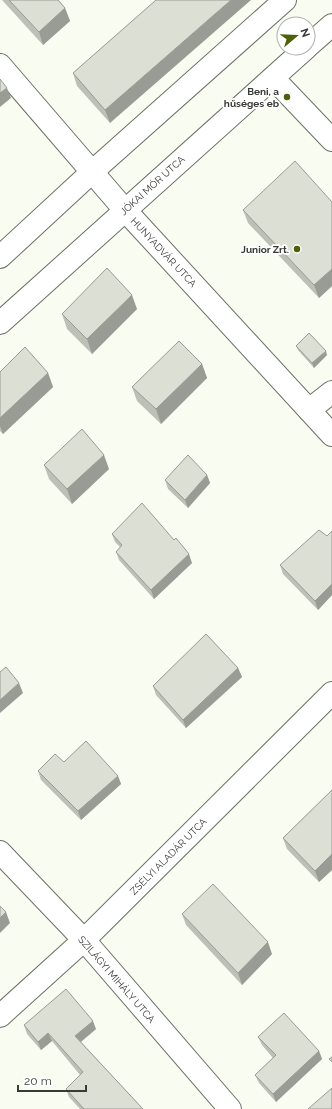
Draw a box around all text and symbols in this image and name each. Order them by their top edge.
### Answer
north arrow [276,16,316,56]
text: N [297,27,312,39]
place label: Beni, a hűséges eb [224,86,280,109]
marker: Beni, a hűséges eb [282,92,292,102]
street label: JÓKAI MÓR UTCA [118,153,187,217]
street label: HUNYADVÁR UTCA [129,215,199,290]
place label: Junior Zrt. [241,244,289,255]
marker: Junior Zrt. [292,244,302,254]
street label: ZSÉLYI ALADÁR UTCA [128,816,209,897]
street label: SZILÁGYI MIHÁLY UTCA [76,934,157,1025]
scale bar [18,1067,86,1093]
text: 20 m [24,1074,52,1088]

